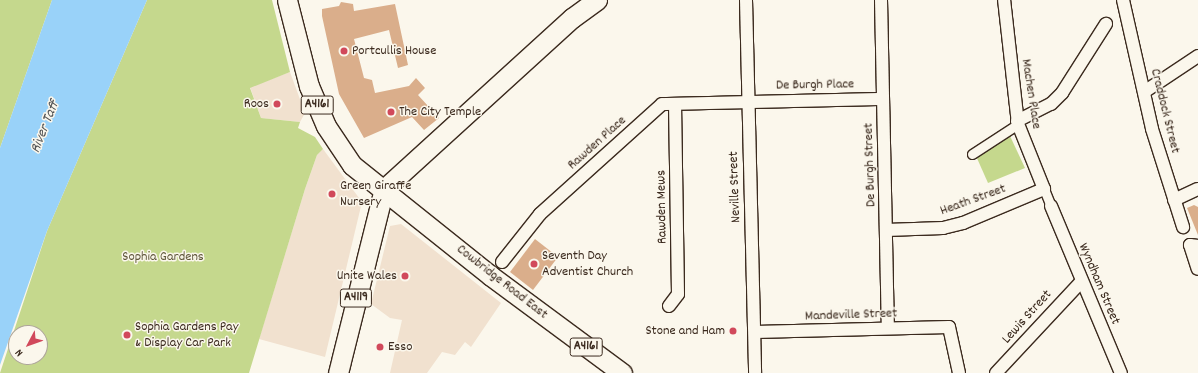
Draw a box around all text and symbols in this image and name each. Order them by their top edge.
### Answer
place label: Portcullis House [352,43,436,59]
marker: Portcullis House [339,46,349,56]
street label: Machen Place [1017,58,1045,130]
street label: Craddock Street [1146,67,1184,155]
street label: De Burgh Place [776,76,854,94]
road number: A4161 [300,94,334,116]
place label: Roos [244,96,269,112]
water label: River Taff [27,98,65,156]
marker: Roos [272,99,282,109]
place label: The City Temple [399,104,481,120]
marker: The City Temple [386,107,396,117]
street label: Rawden Place [564,112,630,174]
street label: De Burgh Street [860,123,880,207]
street label: Neville Street [725,151,745,223]
street label: Rawden Mews [653,170,671,244]
place label: Green Giraffe Nursery [340,178,411,210]
street label: Heath Street [938,180,1008,220]
marker: Green Giraffe Nursery [327,189,337,199]
street label: Cowbridge Road East [453,241,551,323]
street label: Wyndham Street [1074,241,1124,327]
place label: Seventh Day Adventist Church [542,248,633,280]
park label: Sophia Gardens [122,249,204,265]
marker: Seventh Day Adventist Church [529,259,539,269]
place label: Unite Wales [337,268,397,284]
marker: Unite Wales [400,271,410,281]
road number: A4119 [339,287,373,309]
street label: Lewis Street [998,287,1056,347]
street label: Mandeville Street [805,305,897,325]
place label: Sophia Gardens Pay & Display Car Park [135,319,238,352]
place label: Stone and Ham [645,323,725,339]
north arrow [8,325,48,365]
marker: Stone and Ham [728,326,738,336]
marker: Sophia Gardens Pay & Display Car Park [122,330,132,340]
road number: A4161 [569,336,603,358]
place label: Esso [388,339,412,355]
marker: Esso [375,342,385,352]
text: N [12,345,28,360]

